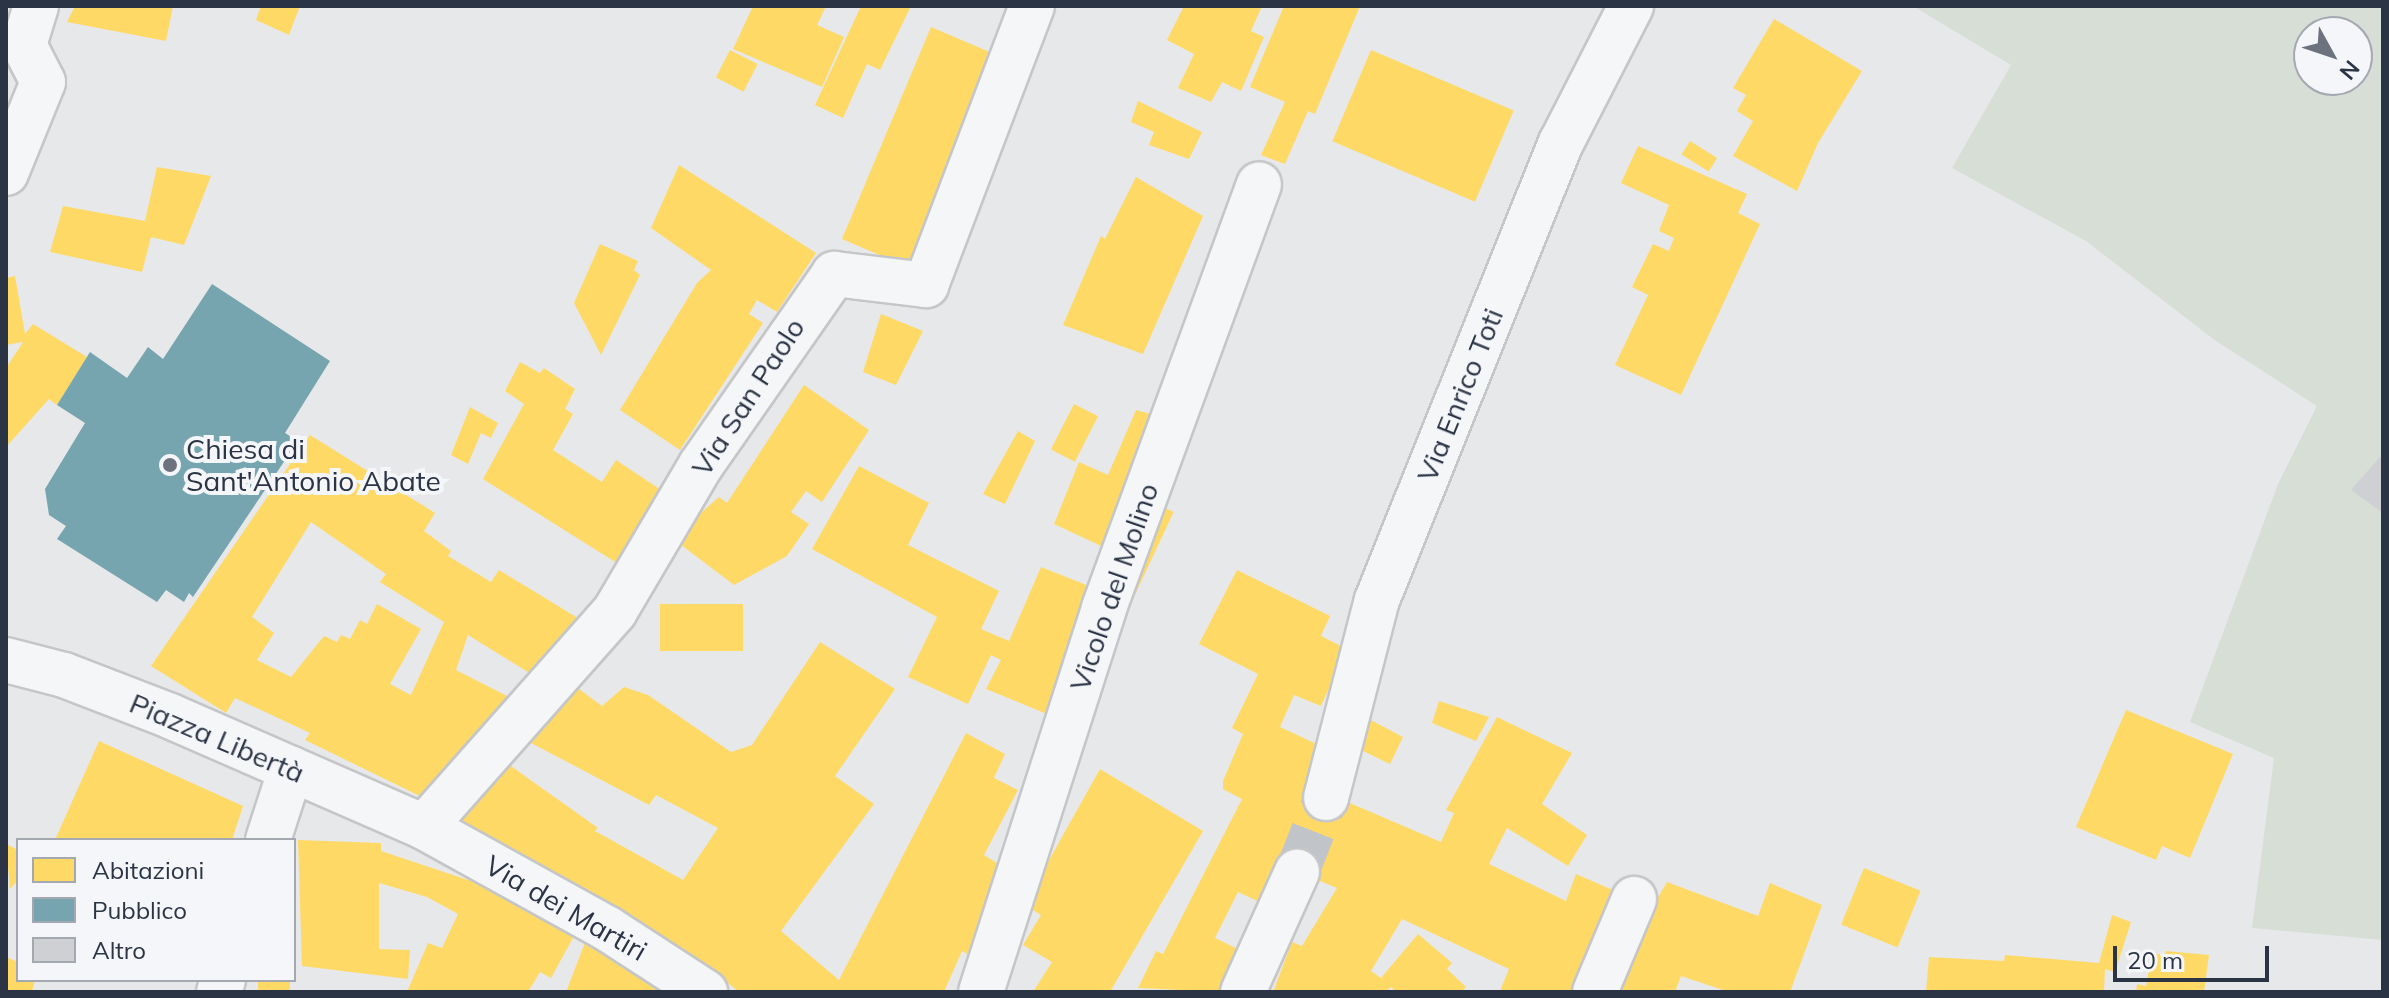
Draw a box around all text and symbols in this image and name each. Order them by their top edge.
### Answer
north arrow [2293,16,2373,96]
text: N [2334,55,2366,86]
street label: Via Enrico Toti [1410,303,1510,487]
street label: Via San Paolo [685,312,811,482]
place label: Chiesa di Sant'Antonio Abate [186,432,441,498]
marker: Chiesa di Sant'Antonio Abate [161,456,179,474]
street label: Vicolo del Molino [1063,479,1165,695]
street label: Piazza Libertà [125,686,309,790]
legend [16,838,296,982]
street label: Via dei Martiri [479,848,653,968]
text: Abitazioni [92,855,204,885]
text: Pubblico [92,895,187,925]
scale bar [2117,930,2273,980]
text: Altro [92,935,146,965]
text: 20 m [2127,945,2183,975]

